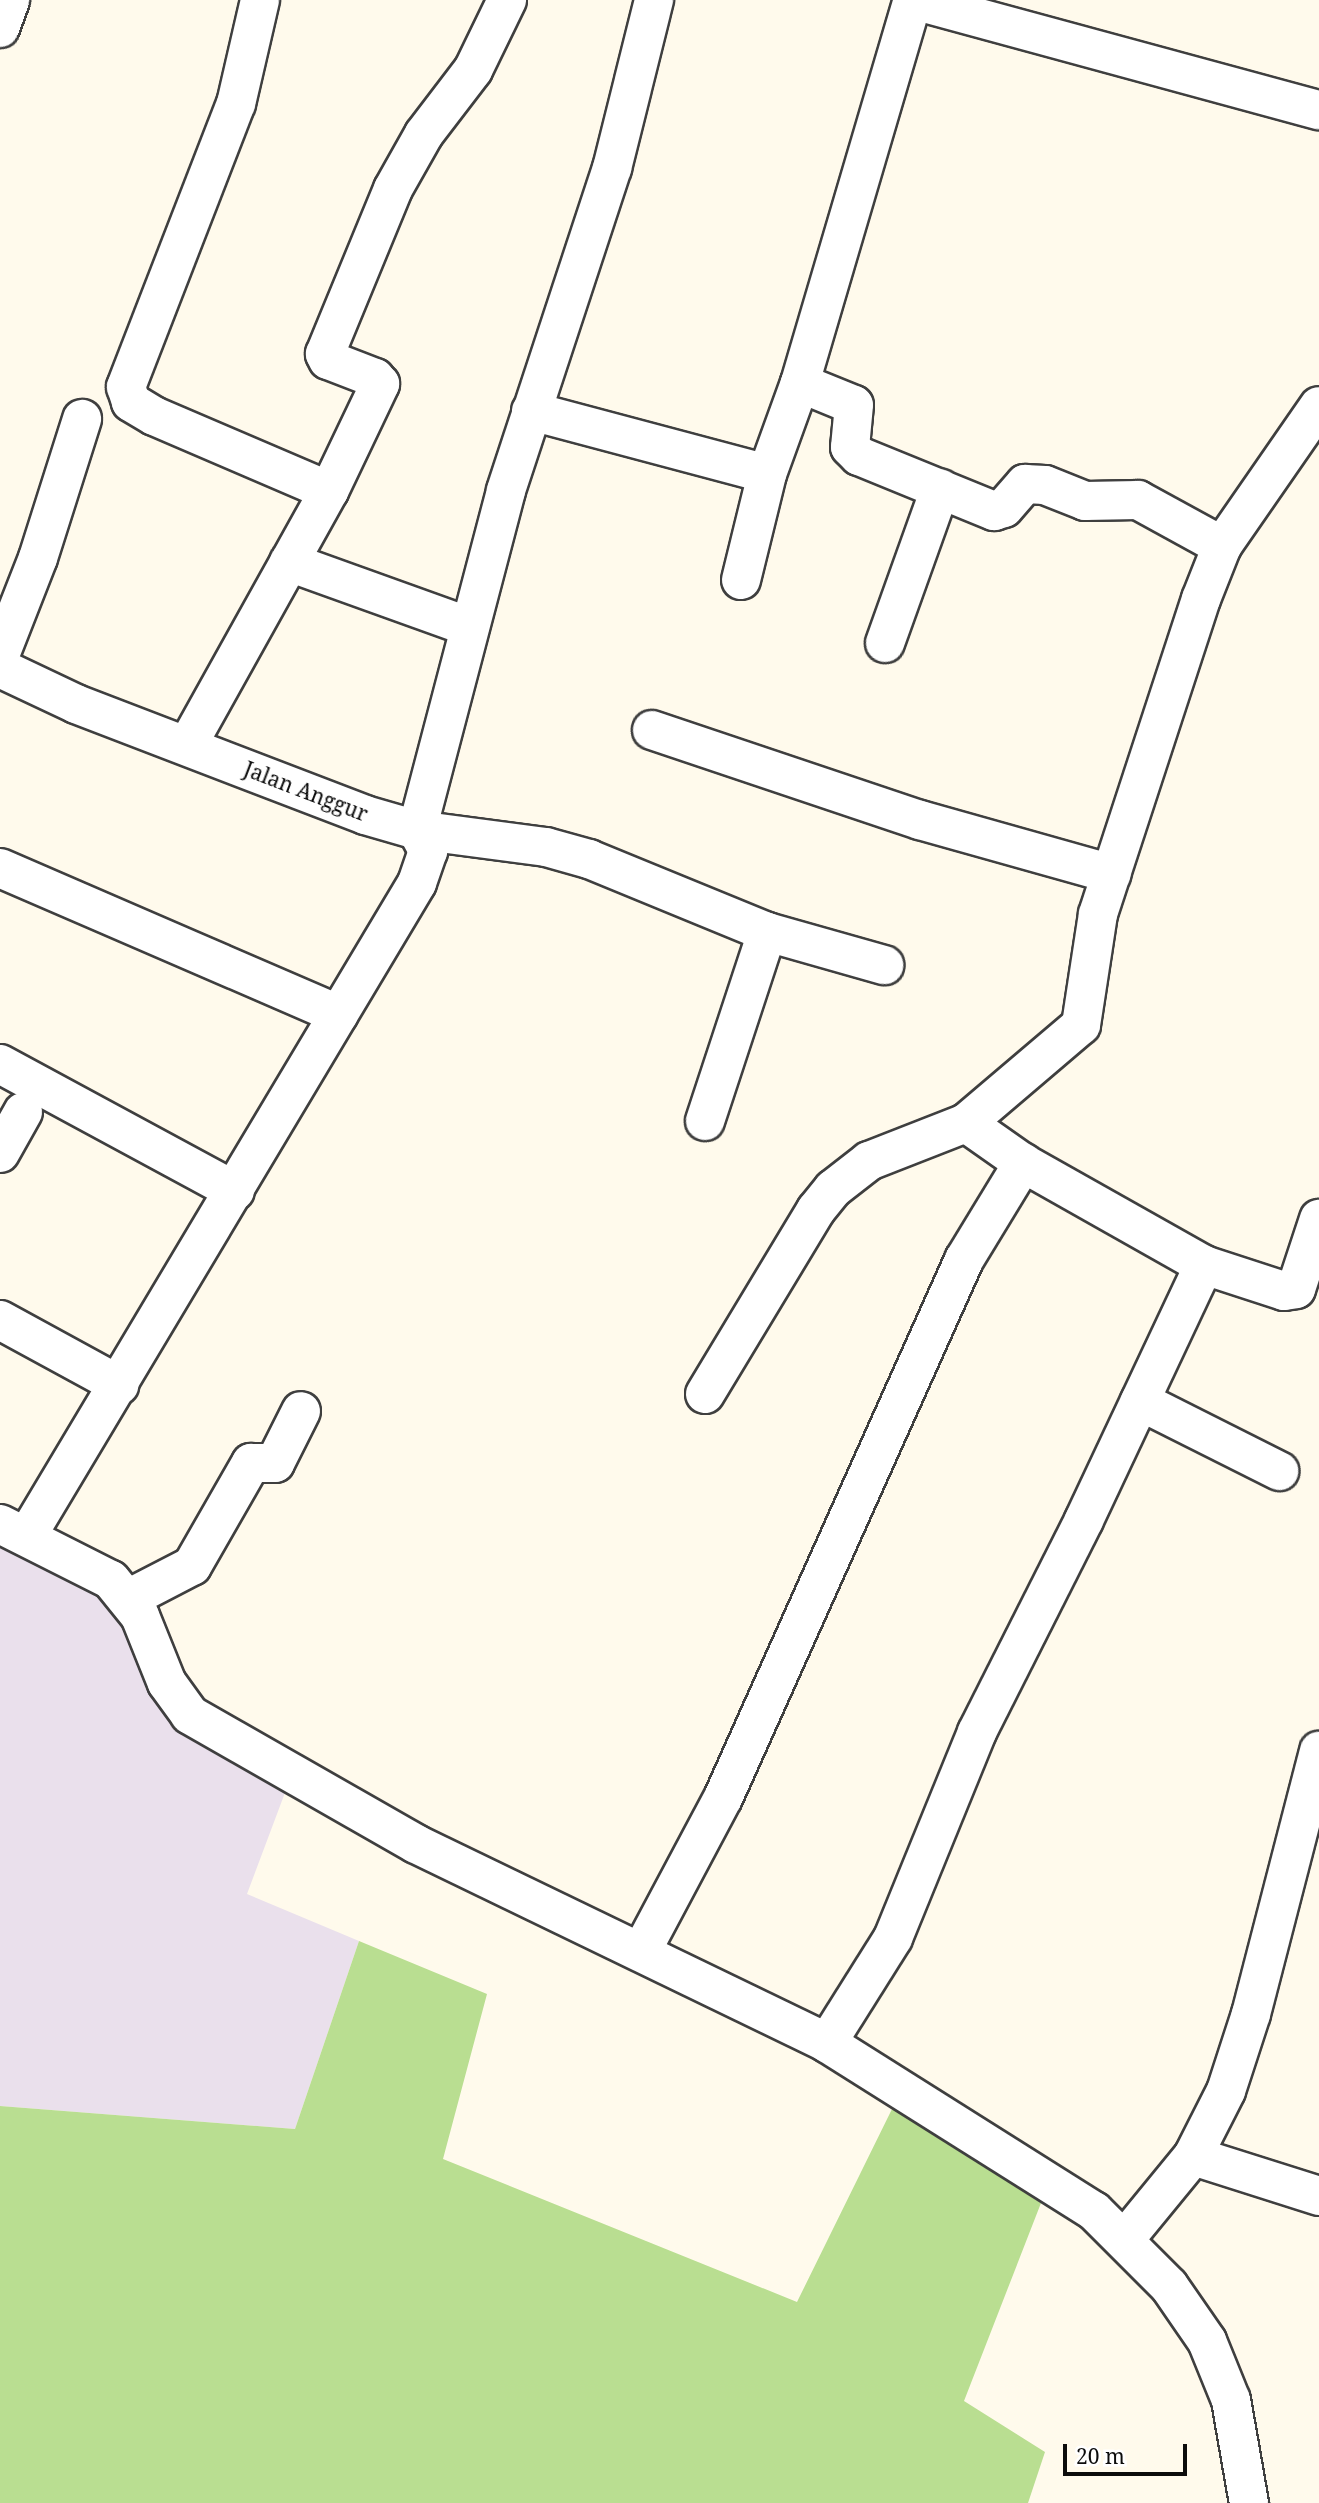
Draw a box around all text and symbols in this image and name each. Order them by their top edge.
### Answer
street label: Jalan Anggur [240,756,372,826]
scale bar [1067,2430,1191,2474]
text: 20 m [1076,2442,1125,2470]

